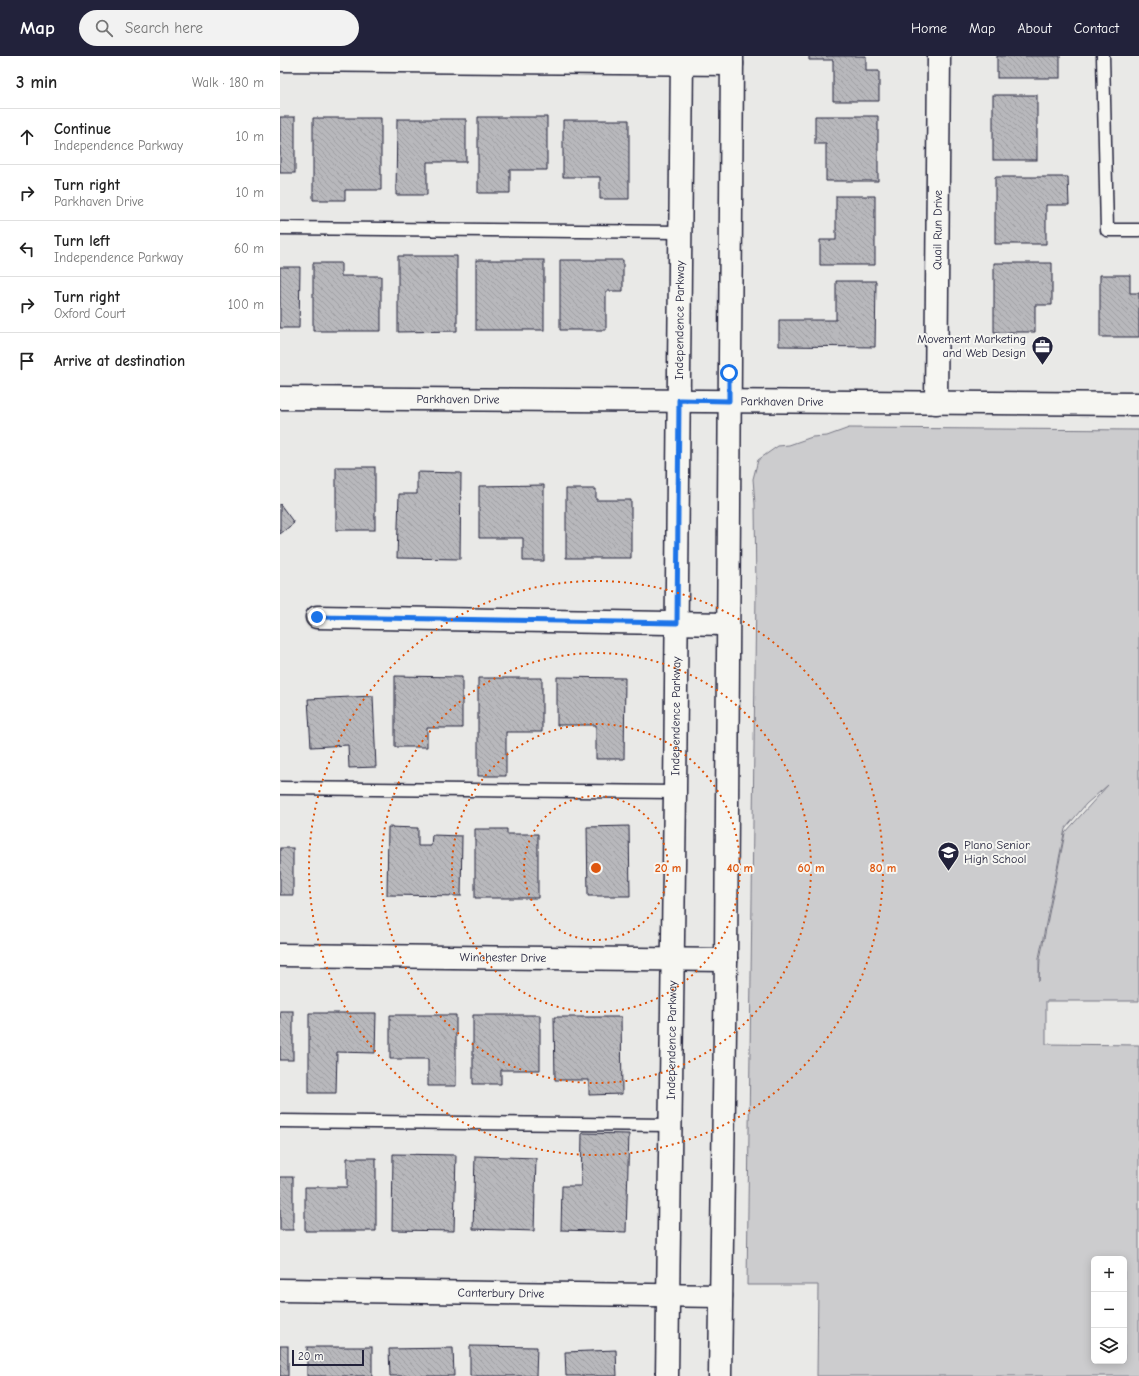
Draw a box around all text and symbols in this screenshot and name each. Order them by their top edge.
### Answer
search box [79,10,359,46]
text: Map [20,17,55,39]
icon: search [93,17,115,39]
text: Search here [125,19,203,37]
text: Home [911,20,947,37]
text: Map [969,20,995,37]
text: About [1017,20,1052,37]
text: Contact [1074,20,1119,37]
text: 3 min [16,73,57,92]
text: Walk · 180 m [192,75,264,90]
text: Continue [54,120,111,138]
icon: ahead [16,126,38,148]
text: 10 m [236,129,264,144]
text: Independence Parkway [54,138,183,153]
text: Turn right [54,176,120,194]
icon: right [16,182,38,204]
text: 10 m [236,185,264,200]
street label: Quail Run Drive [930,190,945,270]
text: Parkhaven Drive [54,194,144,209]
text: Turn left [54,232,110,250]
icon: left [16,238,38,260]
text: 60 m [234,241,264,256]
text: Independence Parkway [54,250,183,265]
street label: Independence Parkway [672,260,687,380]
text: Turn right [54,288,120,306]
icon: right [16,294,38,316]
text: 100 m [228,297,264,312]
text: Oxford Court [54,306,125,321]
place label: Movement Marketing and Web Design [917,332,1026,360]
office icon: Movement Marketing and Web Design [1029,333,1055,366]
icon: arrive [16,350,38,372]
text: Arrive at destination [54,352,185,370]
route start [720,364,738,382]
street label: Parkhaven Drive [416,392,500,407]
street label: Parkhaven Drive [740,394,824,409]
route end [308,608,326,626]
street label: Independence Parkway [668,656,683,776]
place label: Plano Senior High School [964,838,1030,866]
school or university icon: Plano Senior High School [935,839,961,872]
centre of rings [589,861,603,875]
text: 20 m [655,861,681,875]
text: 40 m [727,861,753,875]
text: 60 m [798,861,824,875]
text: 80 m [870,861,896,875]
street label: Winchester Drive [460,950,546,965]
street label: Independence Parkway [664,980,679,1100]
map controls [1091,1256,1127,1364]
button: + [1091,1256,1127,1292]
street label: Canterbury Drive [458,1285,544,1301]
button: − [1091,1292,1127,1328]
button: layers [1091,1328,1127,1364]
scale bar [292,1348,364,1367]
text: 20 m [298,1350,323,1363]

